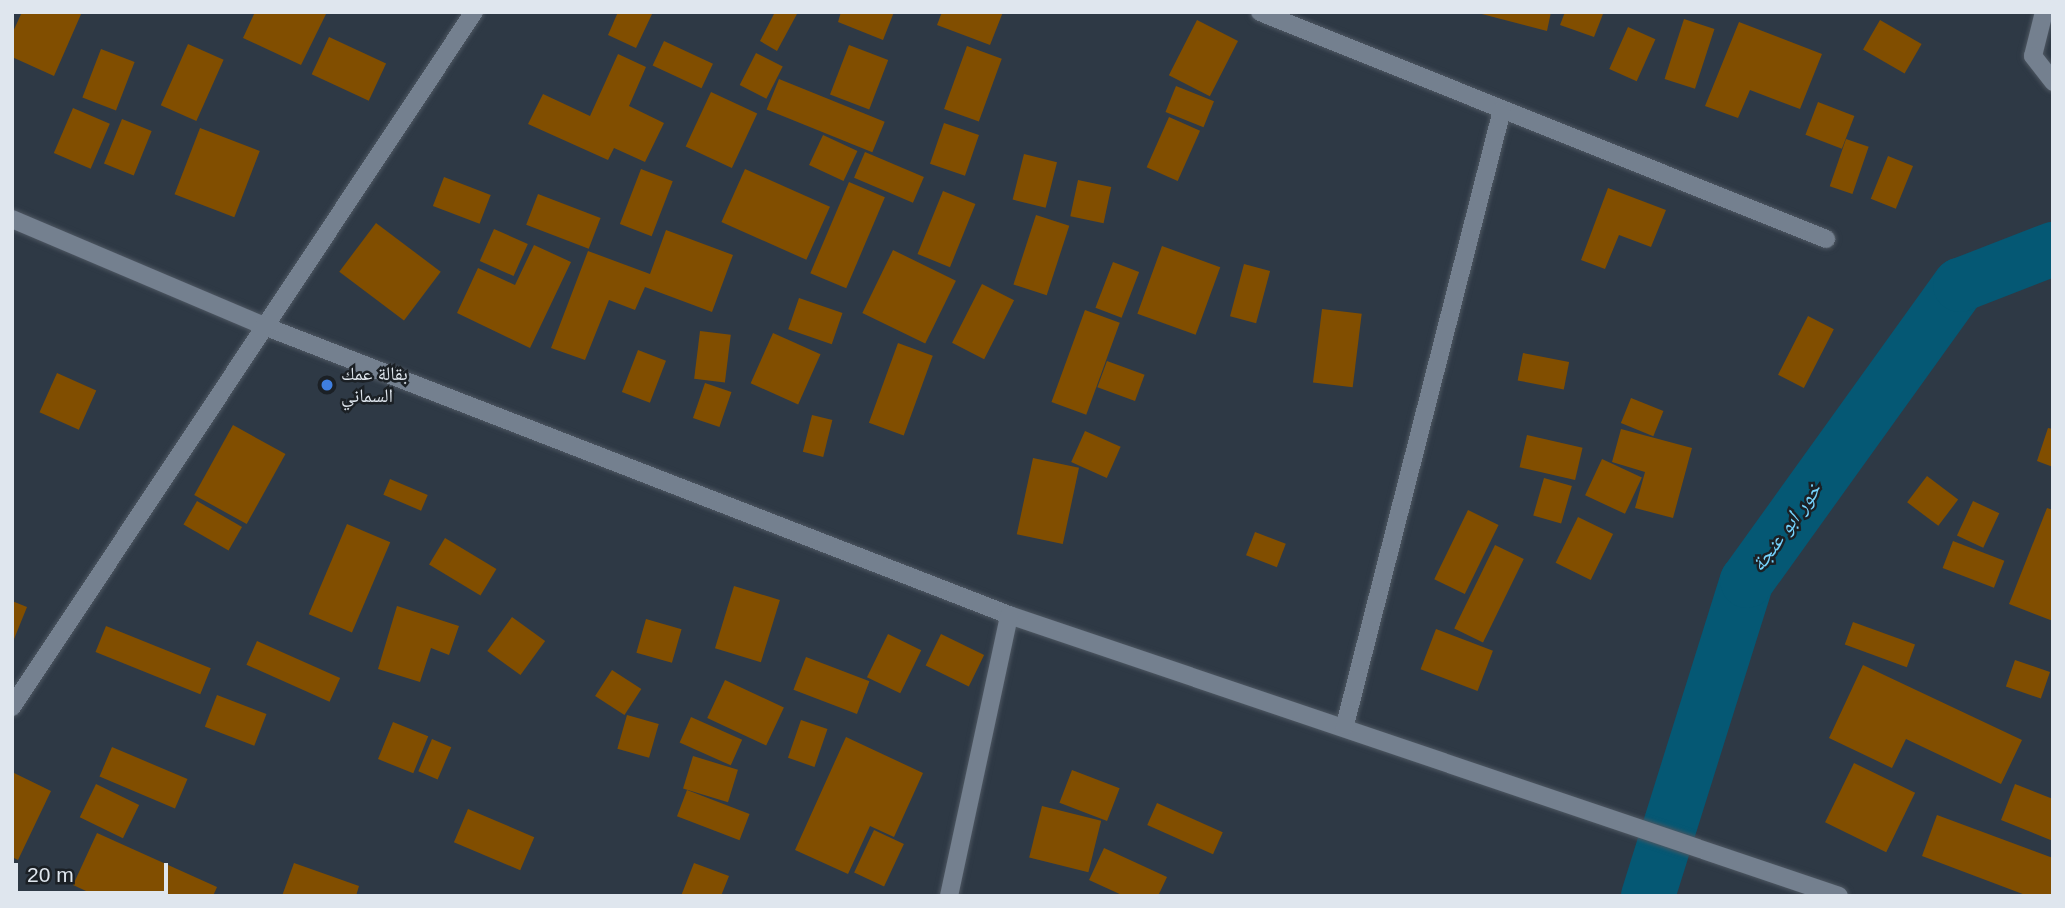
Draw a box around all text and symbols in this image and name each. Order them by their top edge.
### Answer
place label: بقالة عمك السماني [341,363,408,407]
marker: بقالة عمك السماني [319,377,335,393]
water label: خور ابو عنجة [1745,478,1827,576]
scale bar [18,848,172,892]
text: 20 m [27,863,74,886]

